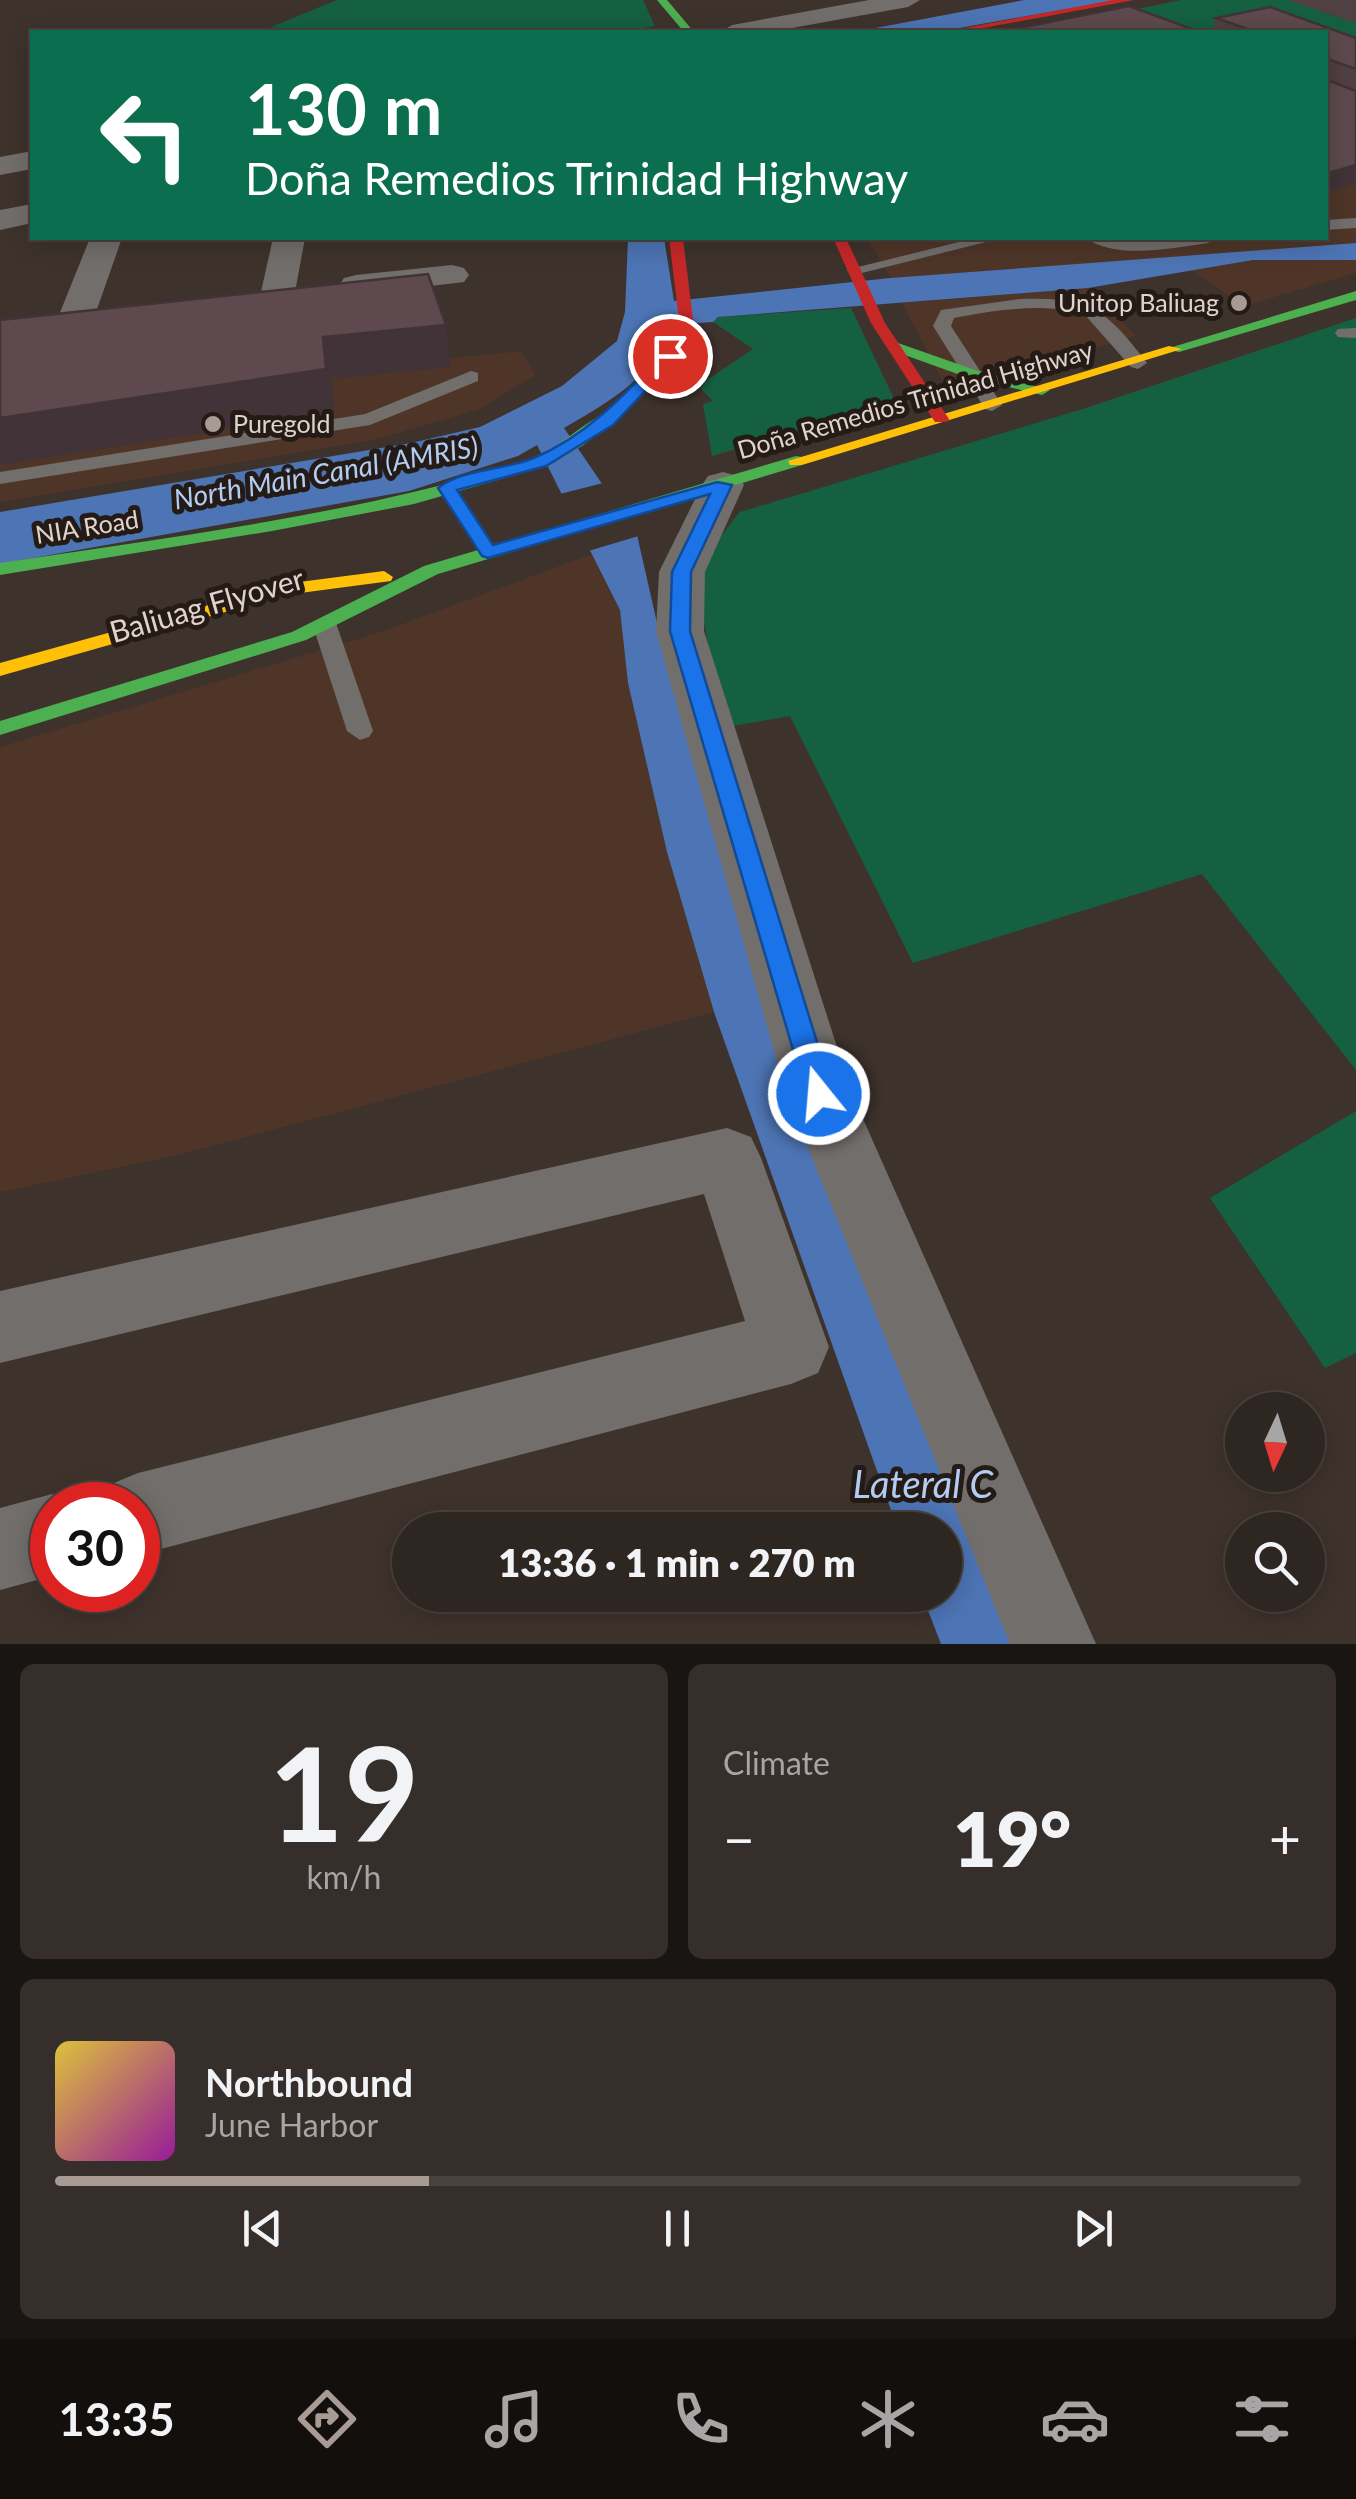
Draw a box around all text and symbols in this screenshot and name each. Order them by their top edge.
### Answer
text: 130 m [245,66,442,150]
icon: left [80,70,210,200]
text: Doña Remedios Trinidad Highway [245,151,908,205]
place label: Unitop Baliuag [1058,287,1219,317]
marker: Unitop Baliuag [1228,292,1250,314]
pin [628,314,713,399]
icon: arrive [643,329,698,384]
street label: Doña Remedios Trinidad Highway [734,334,1096,464]
place label: Puregold [233,408,331,438]
marker: Puregold [202,413,224,435]
water label: North Main Canal (AMRIS) [171,428,481,516]
street label: NIA Road [33,503,141,549]
street label: Baliuag Flyover [105,559,308,649]
position arrow [767,1042,871,1146]
north arrow [1225,1392,1325,1492]
map controls [1225,1392,1325,1612]
water label: Lateral C [853,1460,995,1506]
speed limit sign: 30 [30,1482,160,1612]
button: search [1225,1512,1325,1612]
text: 13:36 · 1 min · 270 m [498,1539,856,1585]
text: 19 [269,1714,419,1870]
text: Climate [723,1743,830,1782]
text: 19° [953,1793,1071,1883]
text: − [723,1805,755,1871]
text: + [1269,1805,1301,1871]
text: km/h [307,1857,381,1896]
text: Northbound [205,2059,413,2105]
text: June Harbor [205,2105,378,2144]
icon: previous [235,2201,290,2256]
icon: pause [650,2201,705,2256]
icon: next [1066,2201,1121,2256]
icon: directions [292,2384,362,2454]
icon: music [479,2384,549,2454]
icon: phone [666,2384,736,2454]
icon: climate [853,2384,923,2454]
icon: car [1040,2384,1110,2454]
icon: filters [1227,2384,1297,2454]
text: 13:35 [59,2392,175,2446]

